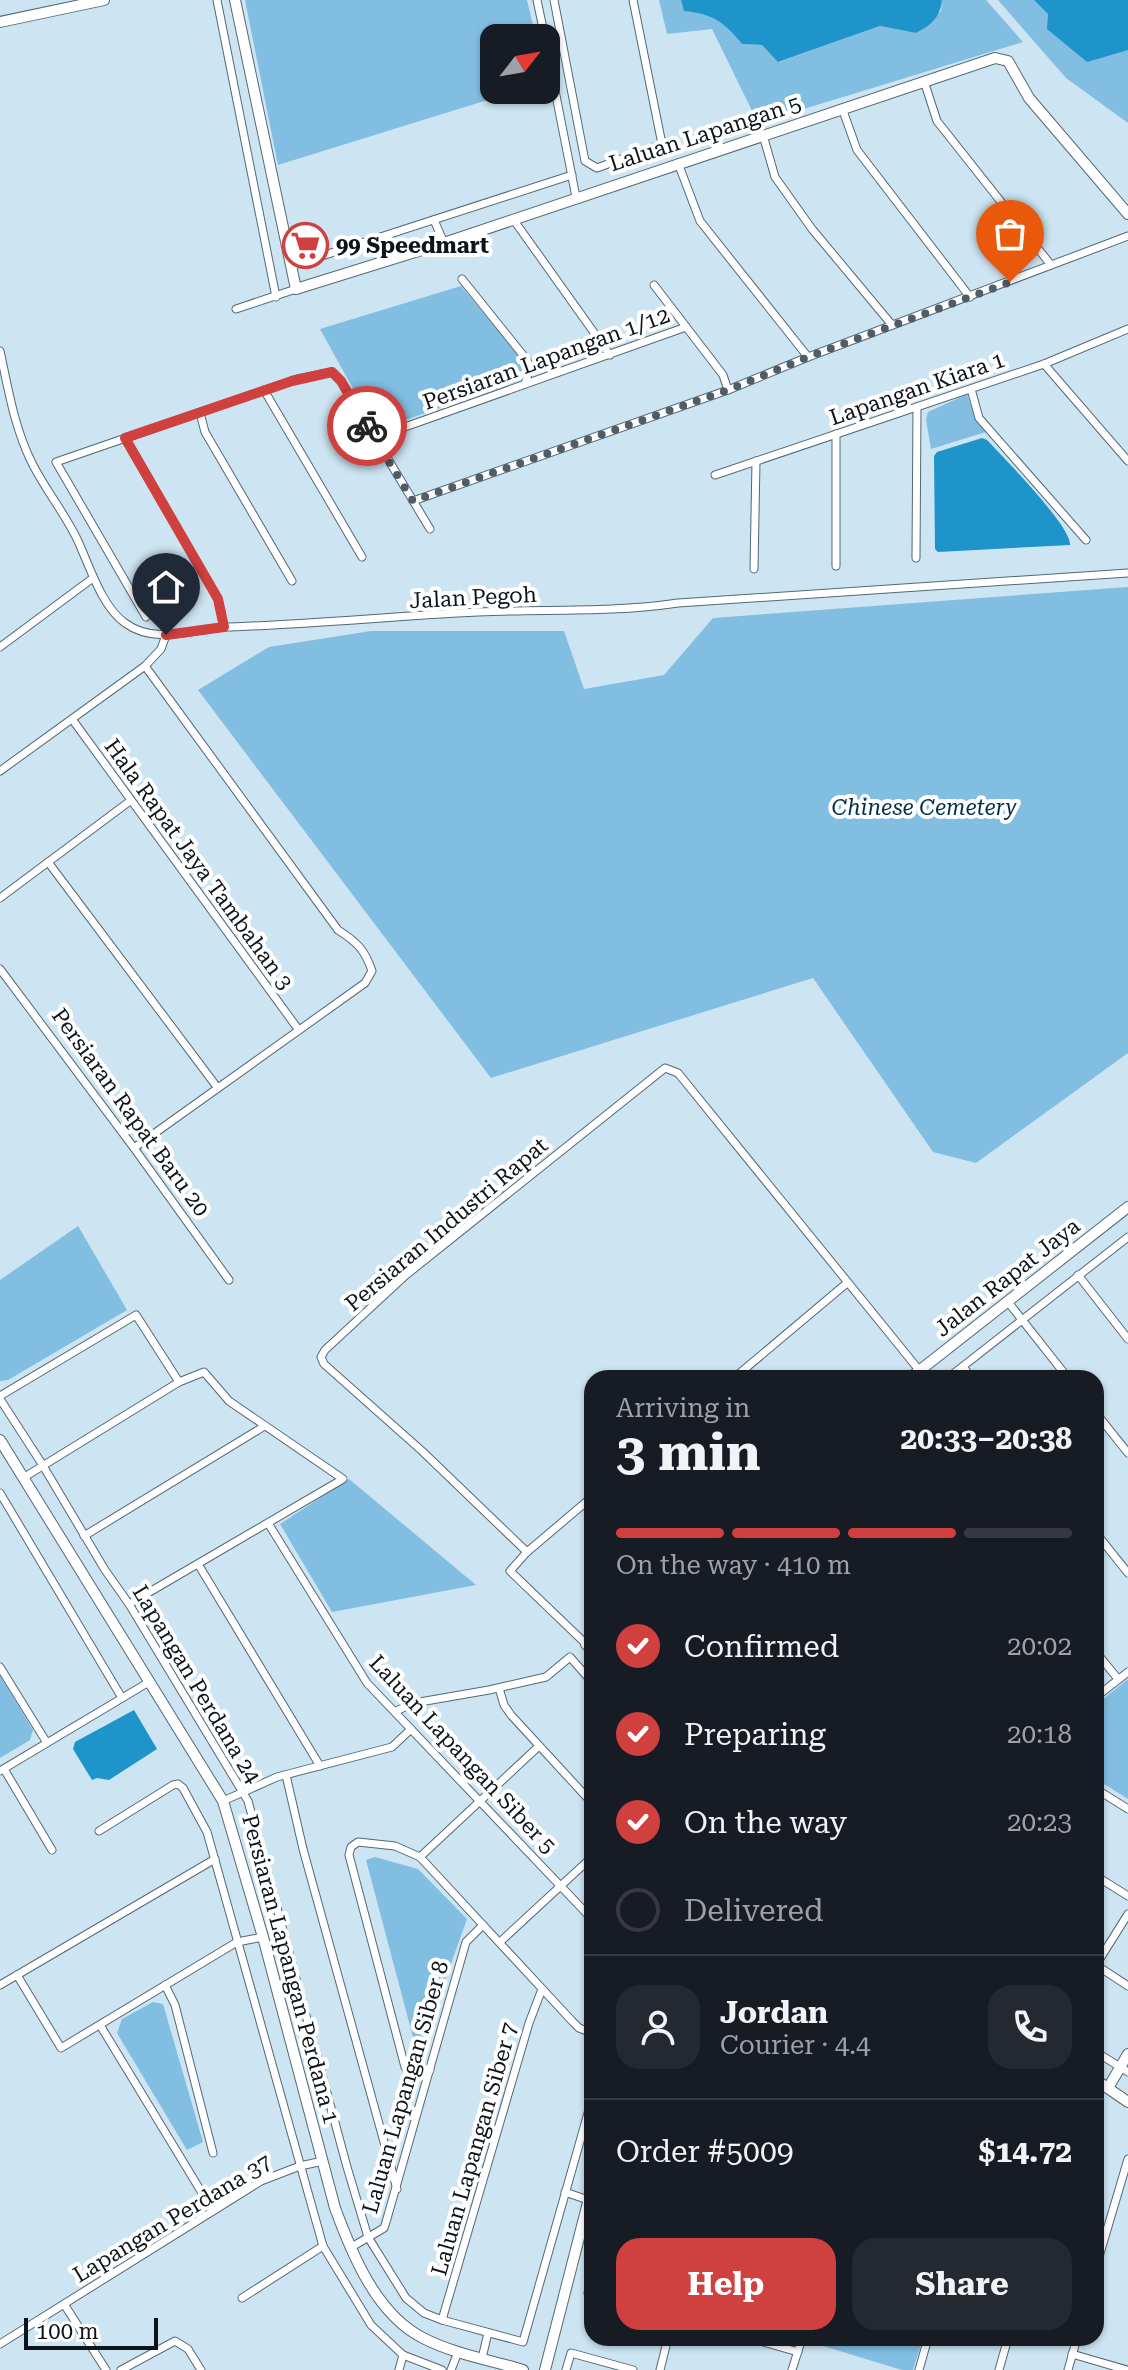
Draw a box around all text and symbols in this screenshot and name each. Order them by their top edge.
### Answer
north arrow [480,24,560,104]
map controls [480,24,560,104]
street label: Laluan Lapangan 5 [606,91,804,176]
pin [976,200,1044,282]
icon: bag [988,212,1032,256]
supermarket icon: 99 Speedmart [281,221,329,269]
place label: 99 Speedmart [336,233,489,258]
street label: Persiaran Lapangan 1/12 [419,302,673,415]
street label: Lapangan Kiara 1 [826,347,1008,430]
courier [327,386,407,466]
icon: bike [345,404,389,448]
pin [132,553,200,635]
icon: home [144,565,188,609]
street label: Jalan Pegoh [409,582,537,613]
street label: Hala Rapat Jaya Tambahan 3 [99,734,298,994]
park label: Chinese Cemetery [832,795,1017,820]
street label: Persiaran Rapat Baru 20 [47,1003,214,1221]
street label: Persiaran Industri Rapat [340,1132,553,1316]
street label: Jalan Rapat Jaya [930,1213,1085,1342]
text: Arriving in [616,1393,750,1423]
text: 20:33–20:38 [900,1421,1072,1456]
text: 3 min [616,1422,761,1483]
text: On the way · 410 m [616,1550,851,1580]
street label: Lapangan Perdana 24 [127,1581,266,1788]
icon: check [616,1624,660,1668]
text: Confirmed [684,1629,839,1664]
text: 20:02 [1007,1631,1072,1661]
street label: Laluan Lapangan Siber 5 [364,1650,561,1859]
icon: check [616,1712,660,1756]
text: Preparing [684,1717,826,1752]
text: 20:18 [1007,1719,1072,1749]
icon: check [616,1800,660,1844]
text: On the way [684,1805,847,1840]
text: 20:23 [1007,1807,1072,1837]
street label: Persiaran Lapangan Perdana 1 [237,1812,344,2127]
text: Delivered [684,1893,823,1928]
street label: Laluan Lapangan Siber 8 [357,1958,454,2216]
button: person [616,1985,700,2069]
button: phone [988,1985,1072,2069]
text: Jordan [720,1995,828,2030]
street label: Laluan Lapangan Siber 7 [426,2020,523,2278]
text: Courier · 4.4 [720,2030,870,2060]
text: Order #5009 [616,2134,794,2169]
text: $14.72 [979,2134,1072,2169]
street label: Lapangan Perdana 37 [69,2149,276,2288]
button: Help [616,2238,836,2330]
button: Share [852,2238,1072,2330]
scale bar [24,2314,158,2350]
text: 100 m [36,2319,99,2344]

